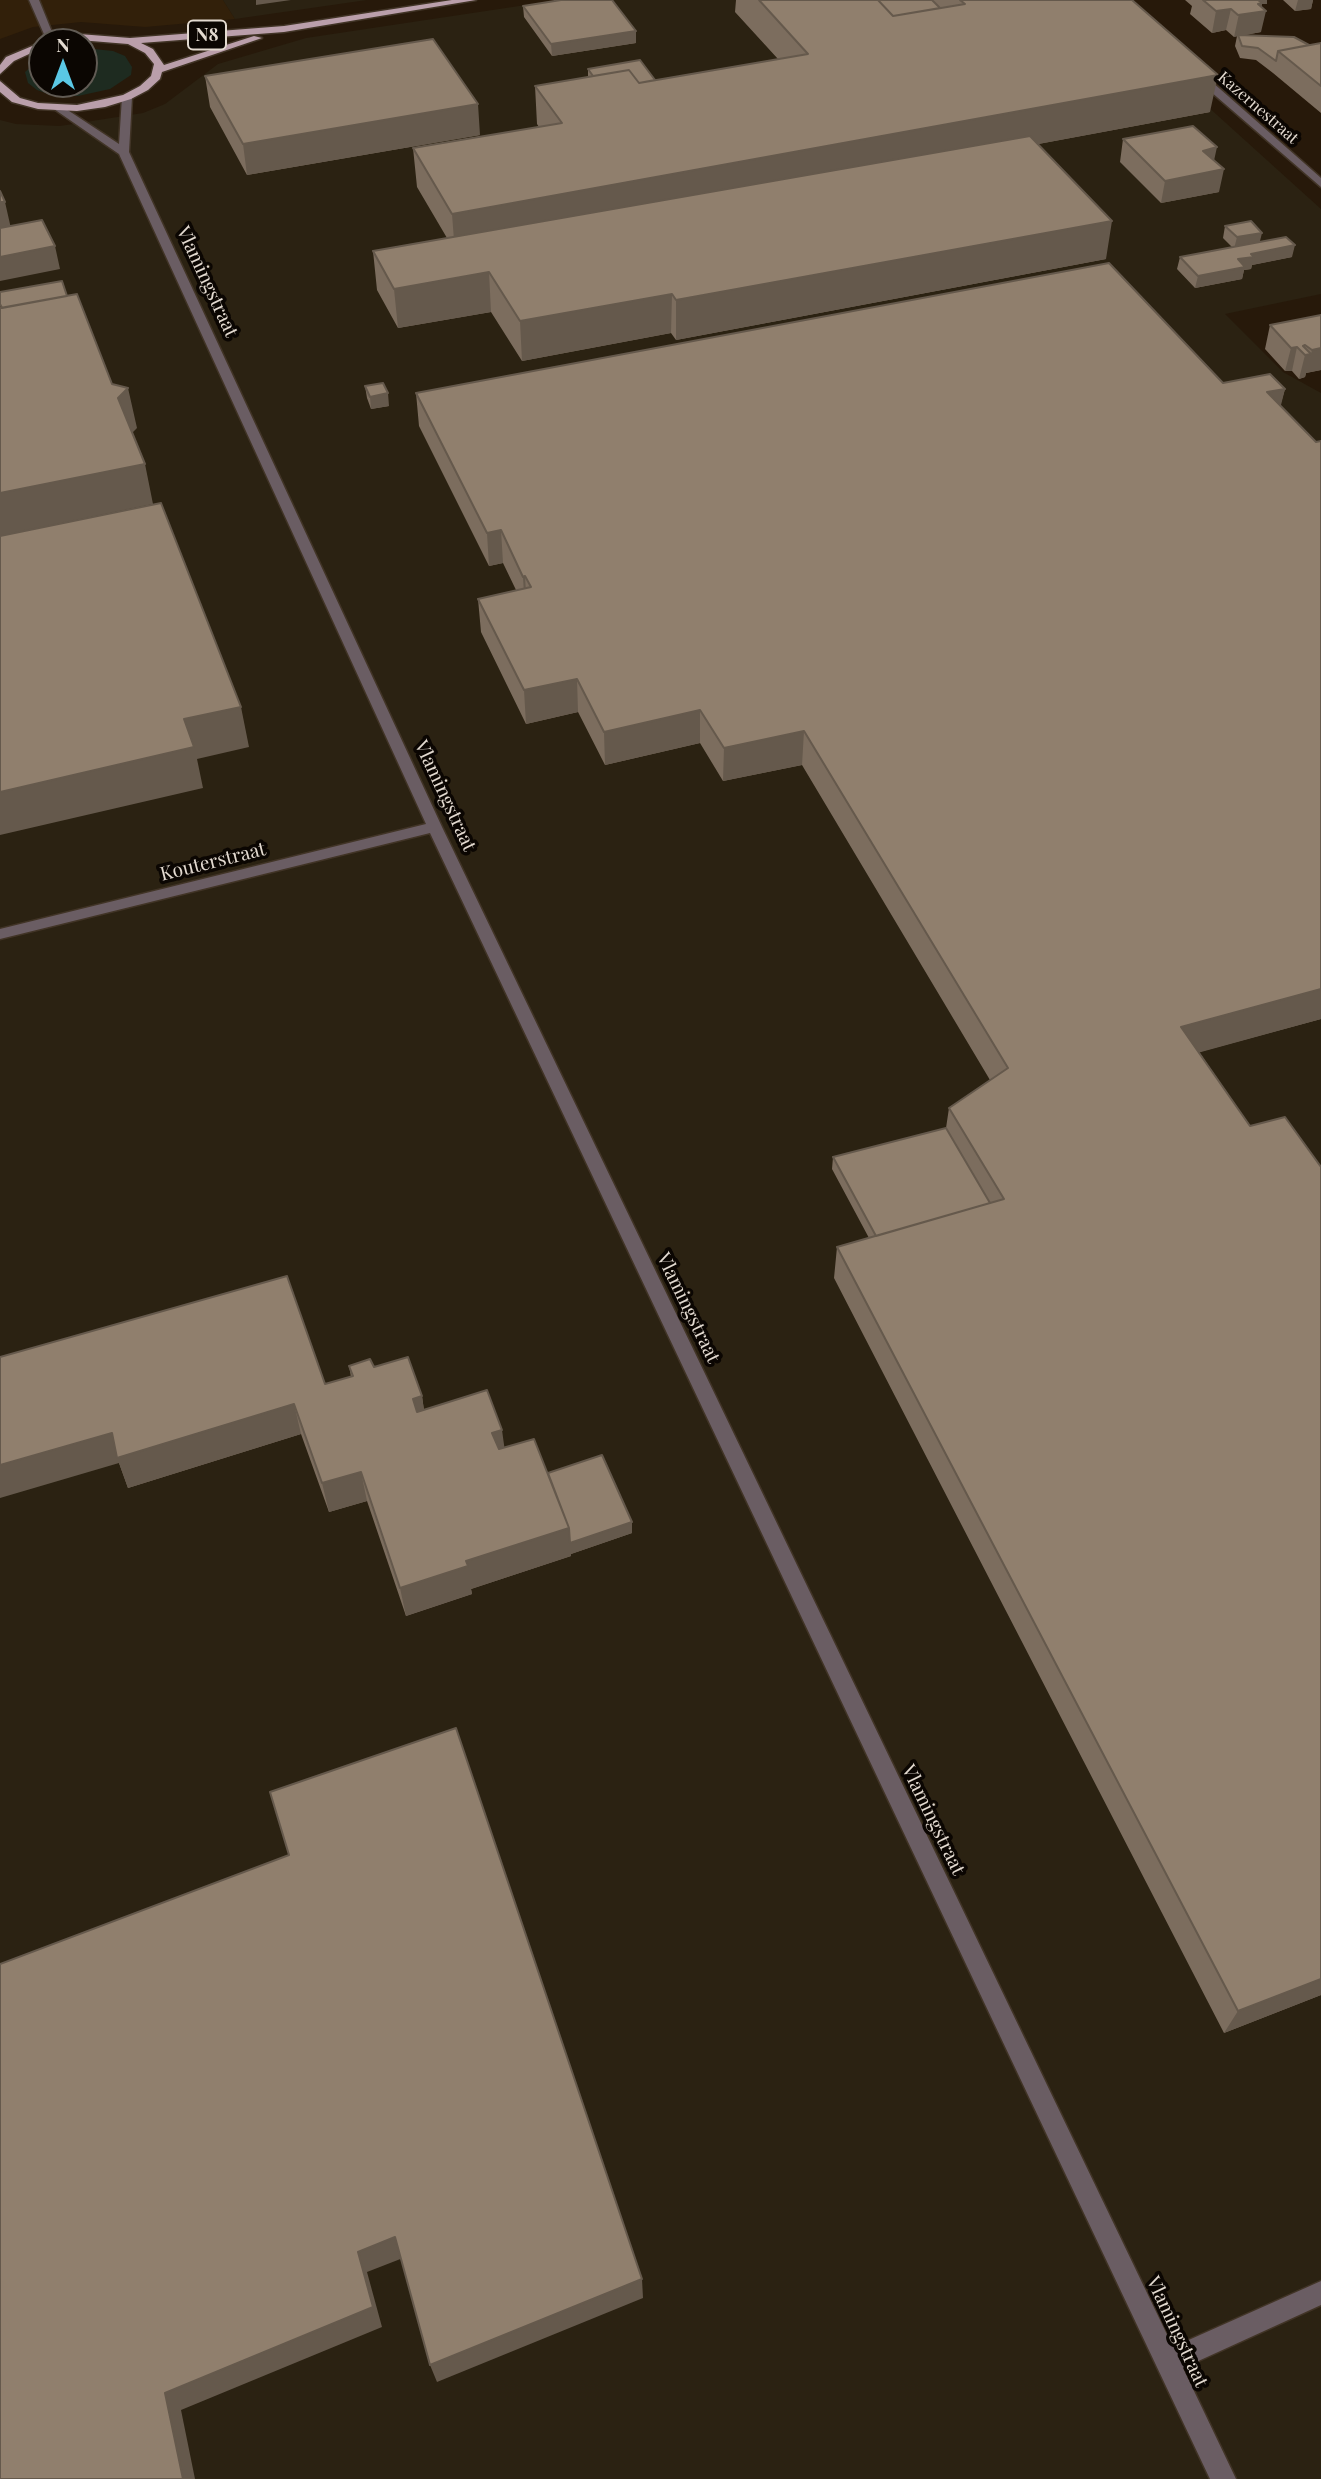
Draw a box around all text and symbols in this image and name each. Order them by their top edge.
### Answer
road number: N8 [188,20,226,50]
north arrow [28,28,98,98]
text: N [56,31,70,57]
street label: Kazernestraat [1214,68,1302,148]
street label: Vlamingstraat [171,223,243,341]
street label: Vlamingstraat [409,737,481,855]
street label: Kouterstraat [158,838,268,886]
street label: Vlamingstraat [652,1249,724,1367]
street label: Vlamingstraat [897,1761,969,1879]
street label: Vlamingstraat [1141,2273,1213,2391]

